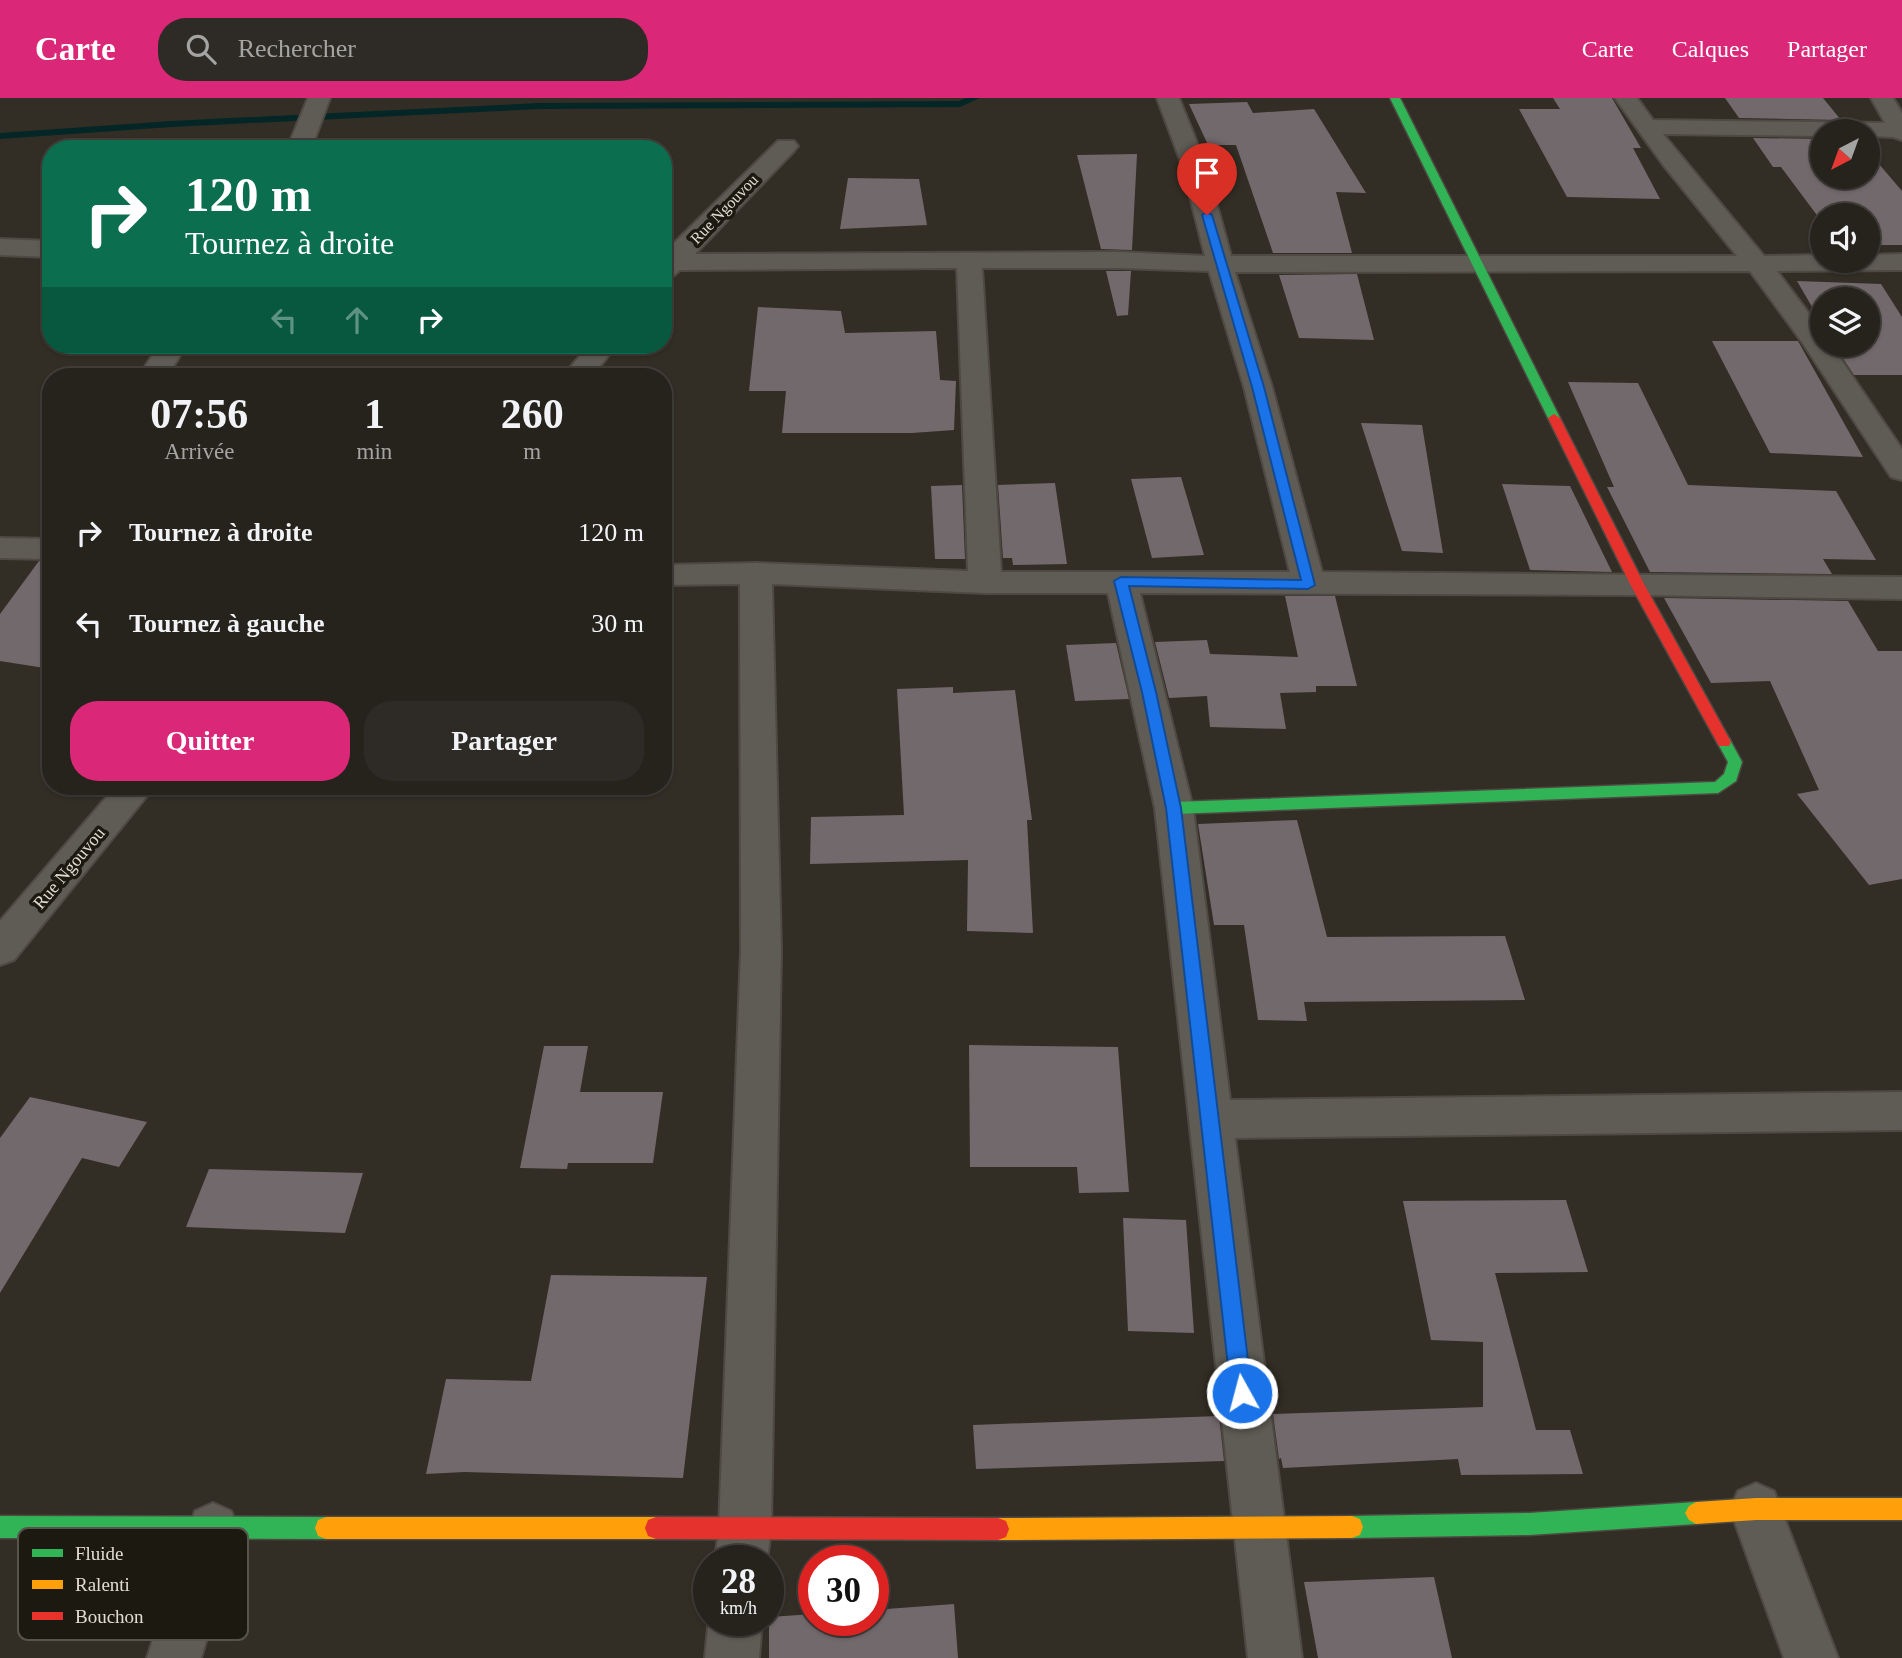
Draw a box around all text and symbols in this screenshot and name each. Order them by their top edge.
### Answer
search box [158,18,648,81]
icon: search [182,30,220,68]
text: Carte [35,31,116,67]
text: Rechercher [238,34,356,63]
text: Carte [1582,36,1634,62]
text: Calques [1672,36,1749,62]
text: Partager [1787,36,1867,62]
north arrow [1810,119,1880,189]
map controls [1810,119,1880,357]
pin [1177,143,1237,215]
icon: arrive [1188,154,1226,192]
text: 120 m [185,167,312,222]
icon: right [70,168,161,259]
street label: Rue Ngouvou [687,171,762,248]
button: sound [1810,203,1880,273]
text: Tournez à droite [185,225,394,261]
button: layers [1810,287,1880,357]
icon: left [265,301,303,339]
icon: ahead [338,301,376,339]
icon: right [411,301,449,339]
text: 07:56 [150,391,248,437]
text: 1 [364,391,385,437]
text: 260 [501,391,564,437]
text: Arrivée [164,439,234,464]
text: min [357,439,392,464]
text: m [523,439,541,464]
icon: right [70,514,108,552]
text: Tournez à droite [129,518,312,547]
text: 120 m [578,518,644,547]
icon: left [70,605,108,643]
text: Tournez à gauche [129,609,325,638]
text: 30 m [591,609,644,638]
button: Quitter [70,701,350,781]
button: Partager [364,701,644,781]
street label: Rue Ngouvou [29,823,109,913]
position arrow [1205,1356,1279,1430]
legend [18,1528,248,1640]
text: Fluide [75,1543,124,1564]
speed limit sign: 30 [798,1545,889,1636]
text: 28 [721,1562,756,1601]
text: Ralenti [75,1574,130,1595]
text: km/h [720,1598,757,1618]
text: Bouchon [75,1606,144,1627]

